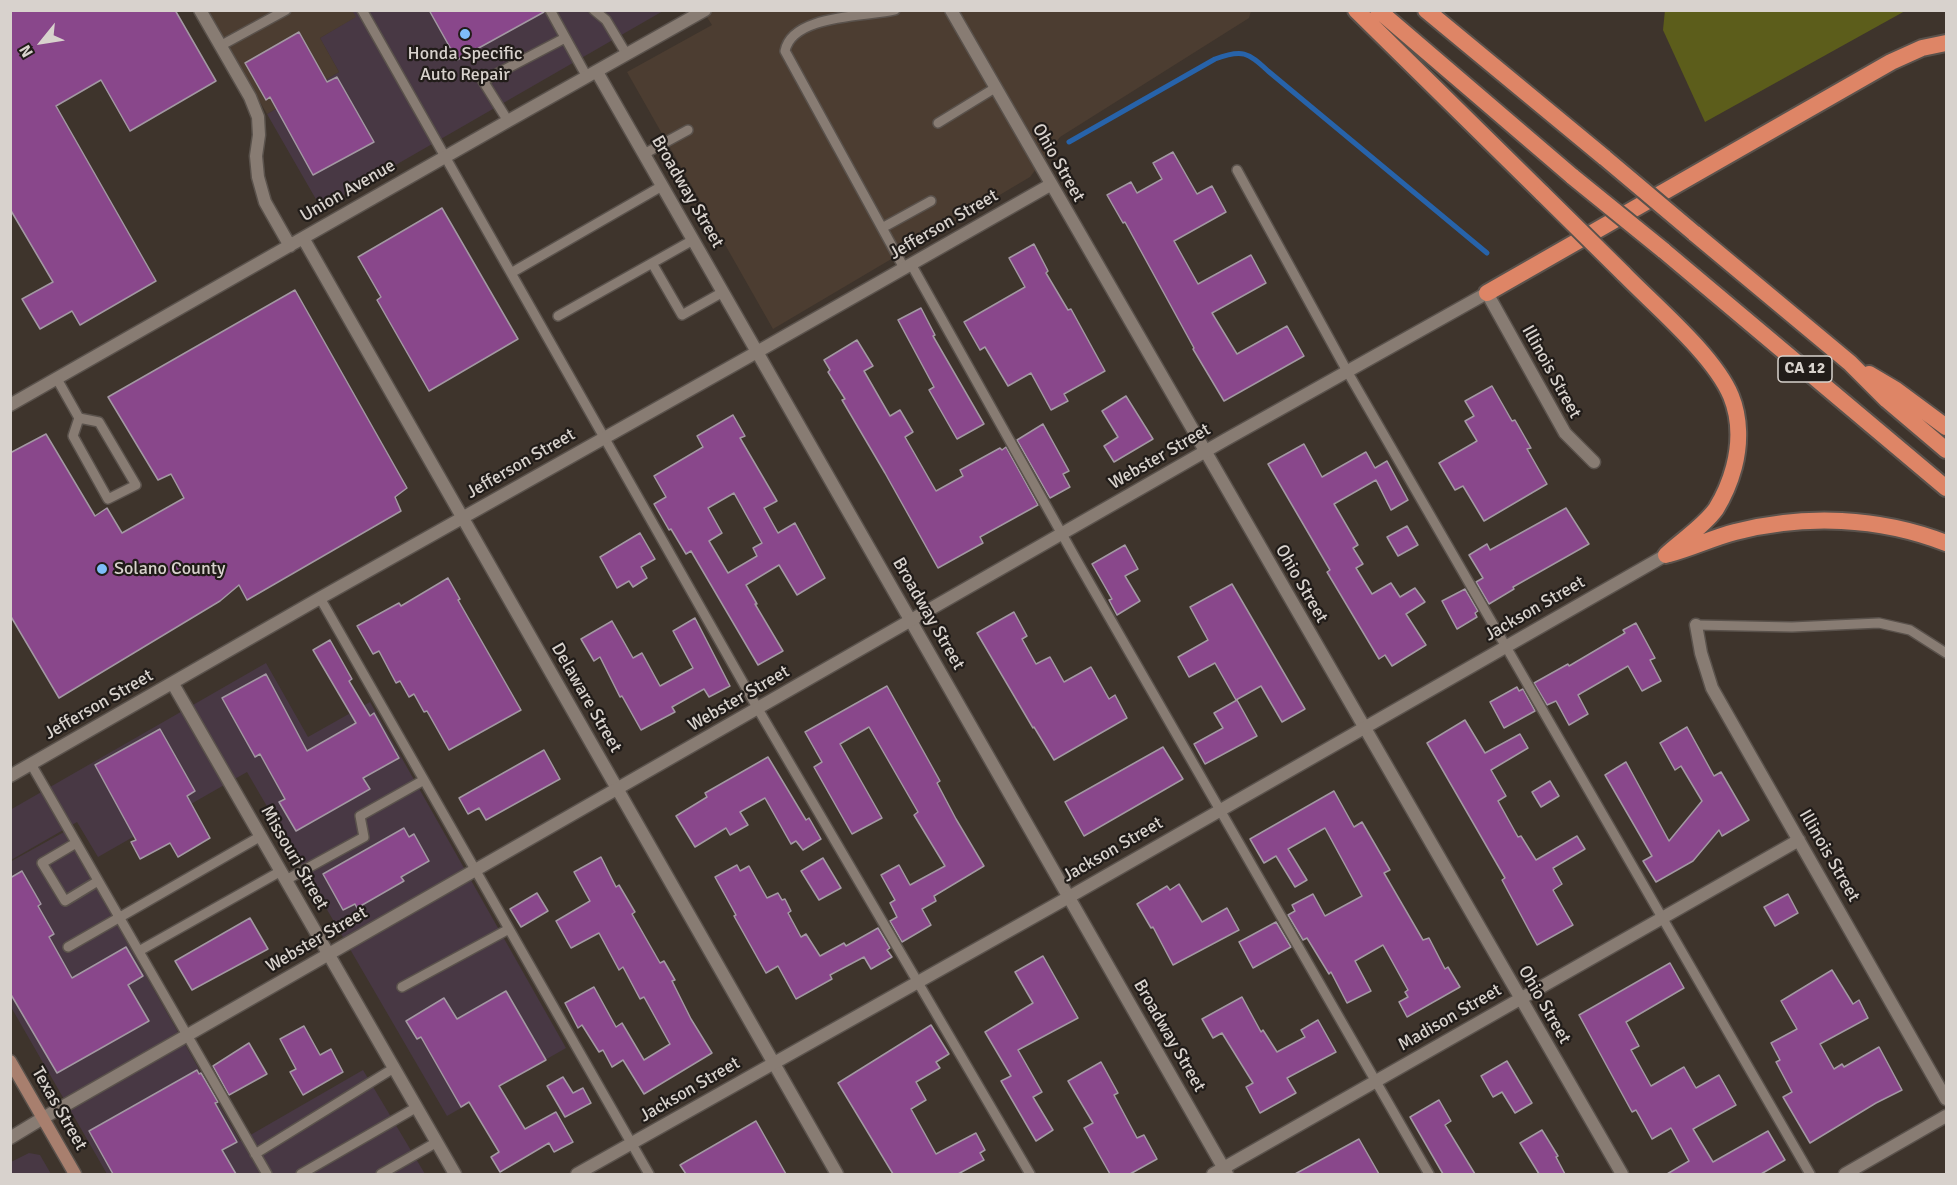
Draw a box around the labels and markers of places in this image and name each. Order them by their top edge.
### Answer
marker: Honda Specific Auto Repair [458,27,472,41]
place label: Honda Specific Auto Repair [408,43,522,86]
place label: Solano County [114,558,225,580]
marker: Solano County [95,562,109,576]

